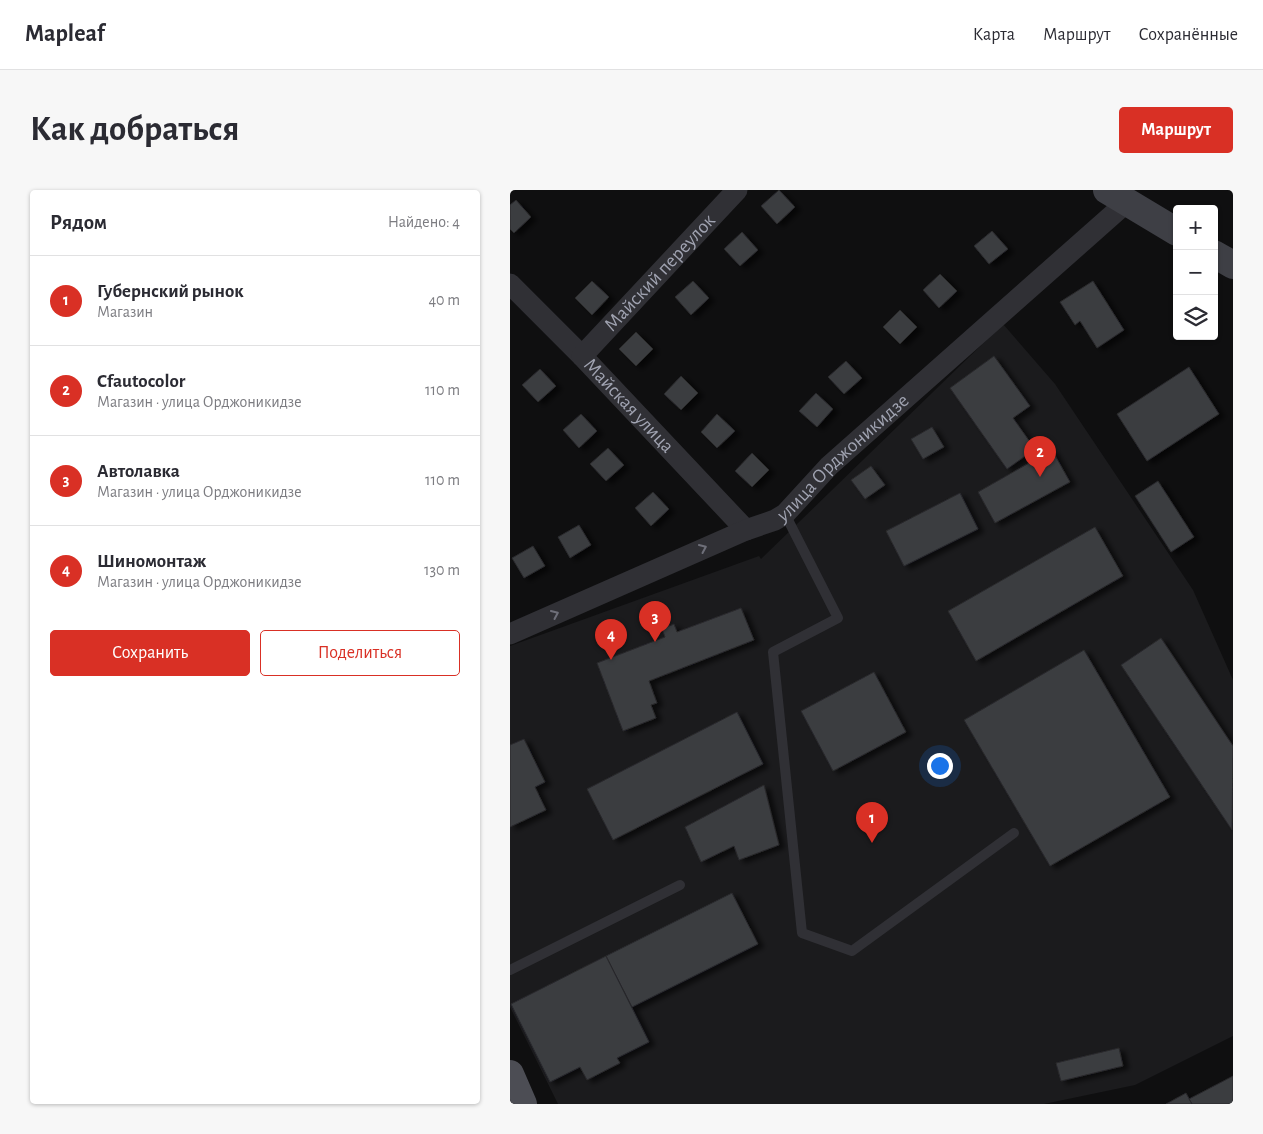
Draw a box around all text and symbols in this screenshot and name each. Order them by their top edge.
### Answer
text: Mapleaf [25,22,105,46]
text: Карта [973,26,1015,44]
text: Маршрут [1043,26,1111,44]
text: Сохранённые [1139,26,1238,44]
button: Маршрут [1119,107,1233,153]
text: Как добраться [30,112,239,147]
map controls [1173,205,1218,340]
button: + [1173,205,1218,250]
street label: Майский переулок [601,210,719,335]
text: Рядом [50,212,107,233]
text: Найдено: 4 [388,214,460,230]
button: − [1173,250,1218,295]
text: Губернский рынок [97,282,244,301]
text: 1 [63,292,69,308]
text: 40 m [428,292,460,308]
button: layers [1173,295,1218,340]
text: Магазин [97,304,153,320]
street label: Майская улица [580,354,678,457]
text: Cfautocolor [97,372,185,391]
text: 2 [62,382,70,398]
text: 110 m [425,382,460,398]
street label: улица Орджоникидзе [773,390,913,526]
text: Магазин · улица Орджоникидзе [97,394,302,410]
pin: 2 [1024,436,1056,477]
text: Автолавка [97,462,180,481]
text: 3 [63,472,69,488]
text: 110 m [425,472,460,488]
text: Магазин · улица Орджоникидзе [97,484,302,500]
one-way arrow [698,544,707,555]
text: Шиномонтаж [97,552,206,571]
text: 4 [62,562,70,578]
text: 130 m [424,562,460,578]
text: Магазин · улица Орджоникидзе [97,574,302,590]
pin: 3 [639,601,671,642]
one-way arrow [550,610,559,621]
pin: 4 [595,619,627,660]
button: Сохранить [50,630,250,676]
button: Поделиться [260,630,460,676]
your location [927,753,953,779]
pin: 1 [856,802,888,843]

